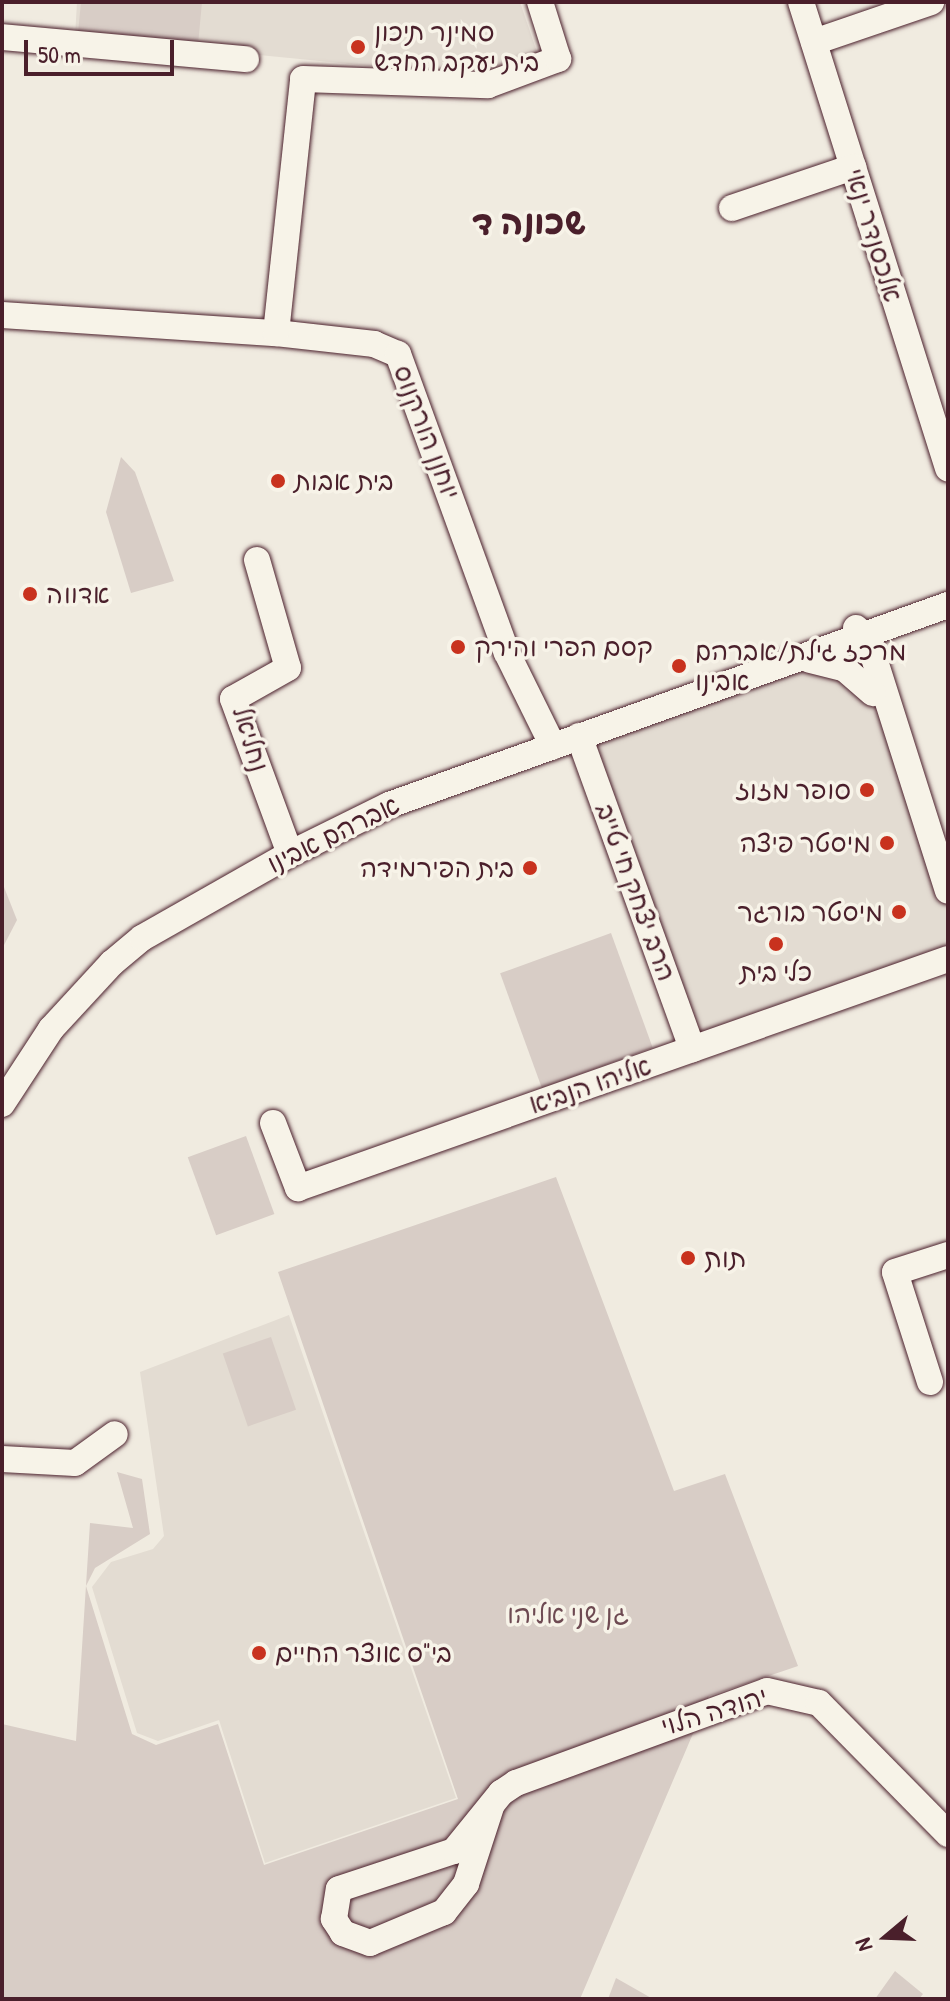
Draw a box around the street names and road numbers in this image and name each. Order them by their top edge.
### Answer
street label: אלכסנדר ינאי [839,164,909,306]
street label: יוחנן הורקנוס [387,360,467,504]
street label: נחליאל [226,703,276,775]
street label: אברהם אבינו [262,789,404,879]
street label: הרב יצחק חי טייב [589,799,683,985]
street label: אליהו הנביא [525,1050,655,1120]
street label: יהודה הלוי [657,1680,771,1742]

